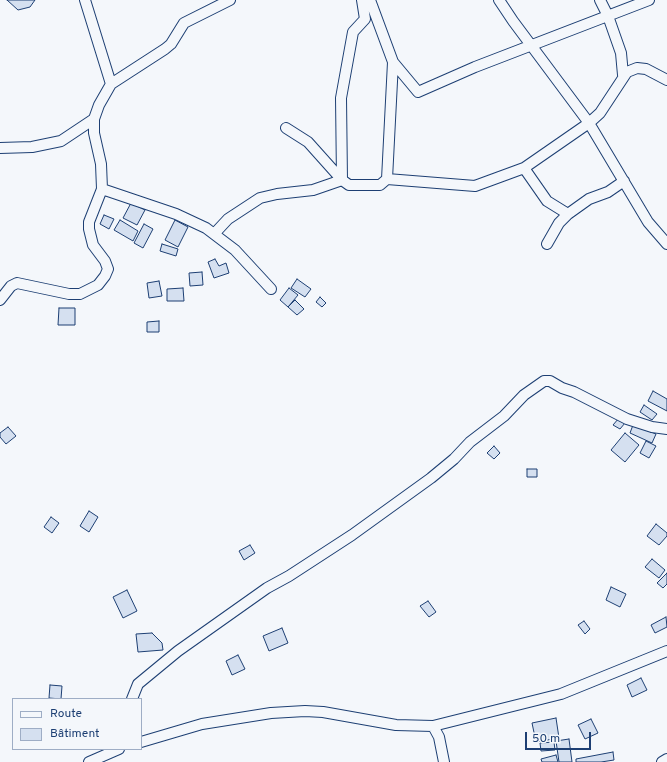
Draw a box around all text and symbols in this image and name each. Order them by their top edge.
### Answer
legend [12,698,142,750]
text: Route [50,706,82,722]
scale bar [527,724,593,750]
text: Bâtiment [50,726,100,742]
text: 50 m [532,731,560,747]

